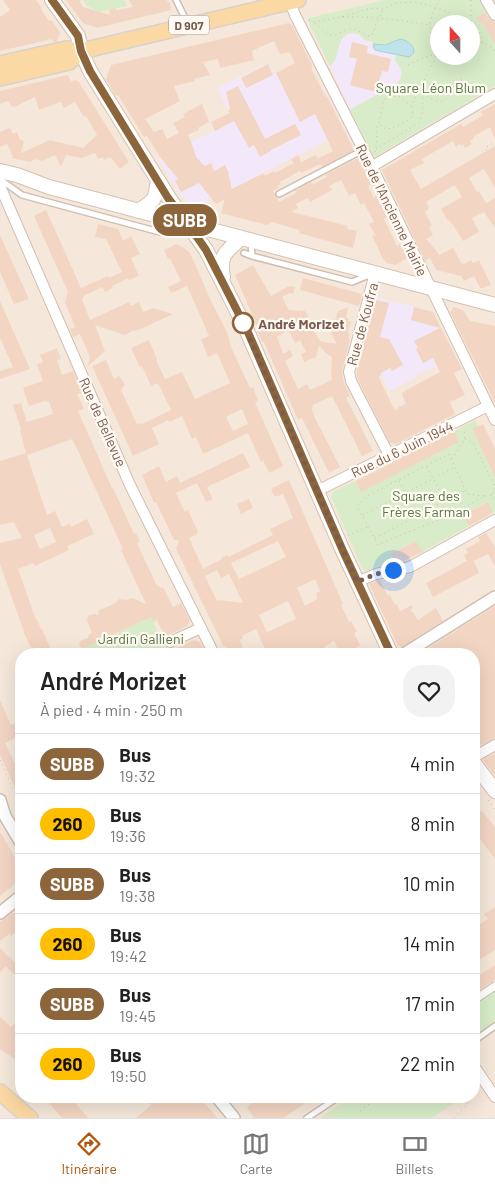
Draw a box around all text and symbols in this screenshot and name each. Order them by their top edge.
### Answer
north arrow [430,15,480,65]
map controls [430,15,480,65]
road number: D 907 [169,16,209,34]
park label: Square Léon Blum [376,79,486,96]
street label: Rue de l'Ancienne Mairie [353,141,431,279]
line badge: SUBB [150,204,220,236]
text: SUBB [163,209,207,231]
street label: Rue de Koufra [343,281,381,367]
marker: André Morizet [232,312,254,334]
place label: André Morizet [258,315,345,332]
street label: Rue de Bellevue [76,375,130,469]
street label: Rue du 6 Juin 1944 [348,417,456,481]
park label: Square des Frères Farman [382,487,470,520]
your location [381,558,406,583]
park label: Jardin Gallieni [98,630,184,647]
button: heart [403,665,455,717]
text: André Morizet [40,666,187,695]
text: À pied · 4 min · 250 m [40,700,183,719]
text: Bus [119,743,151,766]
text: 4 min [410,752,455,775]
text: SUBB [50,753,94,775]
text: 19:32 [119,766,156,785]
text: Bus [110,803,142,826]
text: 8 min [411,812,455,835]
text: 260 [52,813,83,835]
text: 19:36 [110,826,146,845]
text: Bus [119,863,151,886]
text: 10 min [403,872,455,895]
text: SUBB [50,873,94,895]
text: 19:38 [119,886,155,905]
text: Bus [110,923,142,946]
text: 14 min [403,932,455,955]
text: 260 [52,933,83,955]
text: 19:42 [110,946,147,965]
text: Bus [119,983,151,1006]
text: 17 min [405,992,455,1015]
text: SUBB [50,993,94,1015]
text: 19:45 [119,1006,156,1025]
text: Bus [110,1043,142,1066]
text: 22 min [400,1052,455,1075]
text: 260 [52,1053,83,1075]
text: 19:50 [110,1066,147,1085]
tab: Itinéraire [61,1130,117,1177]
tab: Carte [240,1130,273,1177]
tab: Billets [396,1130,434,1177]

